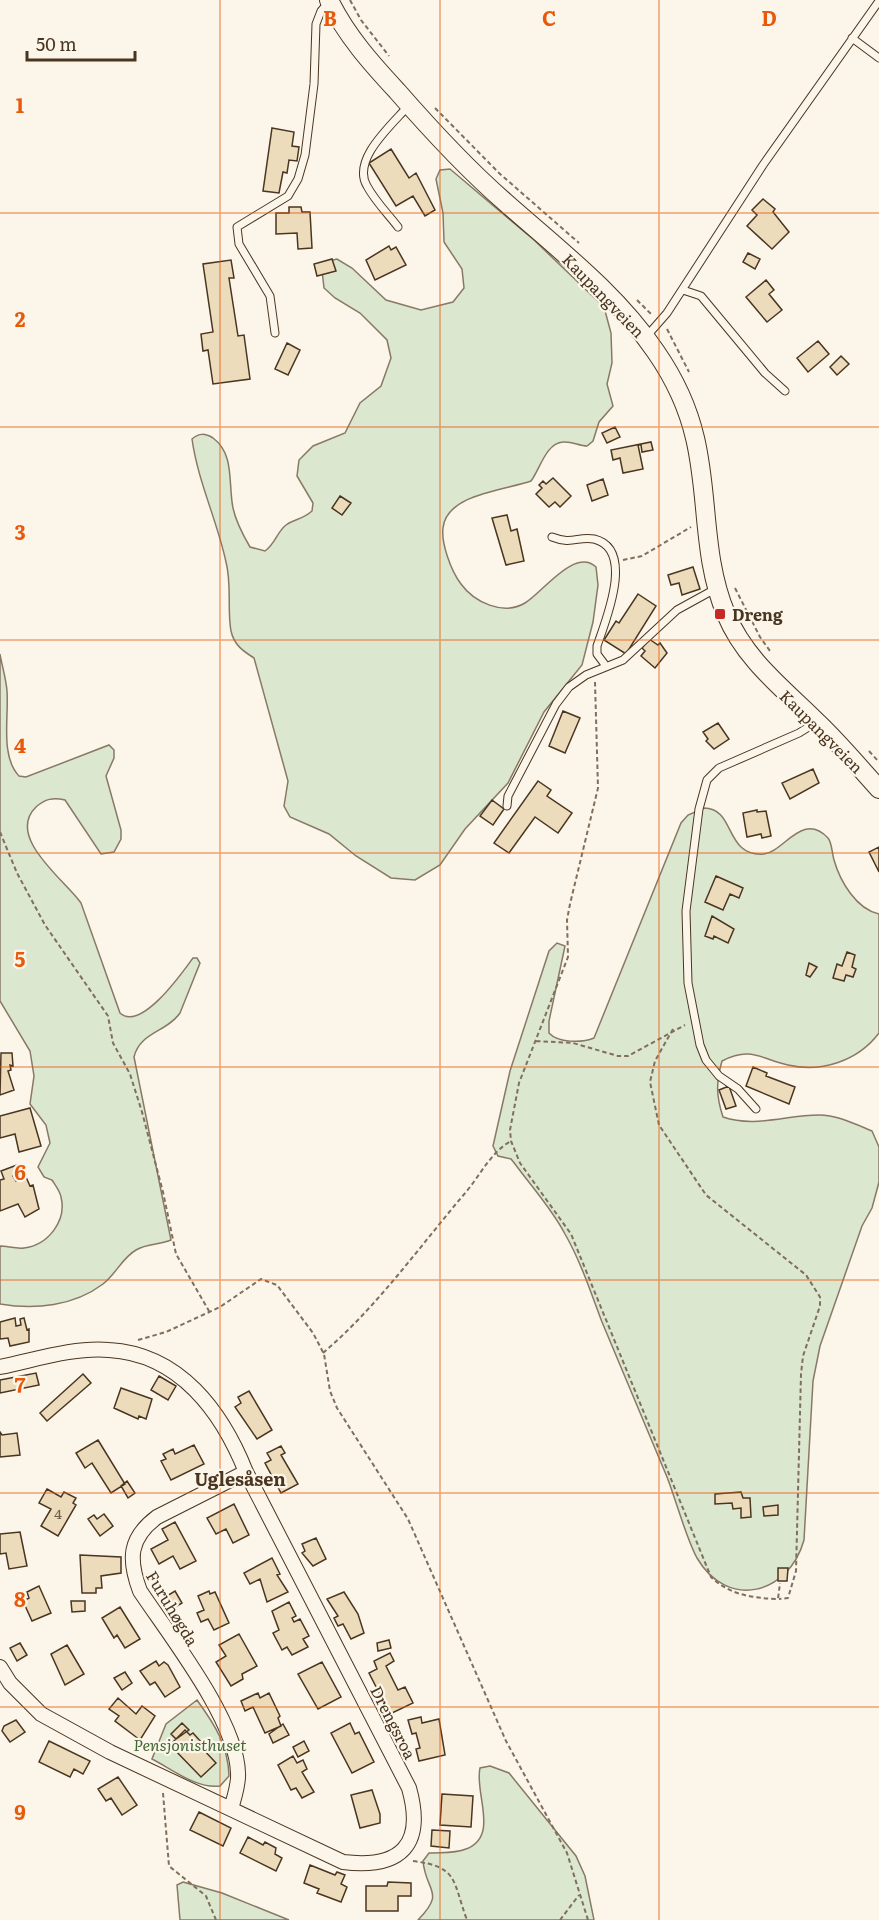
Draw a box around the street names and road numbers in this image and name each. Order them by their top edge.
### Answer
street label: Kaupangveien [557,247,651,343]
street label: Kaupangveien [775,684,869,778]
street label: Furuhøgda [141,1566,205,1651]
street label: Drengsroa [365,1681,423,1763]

